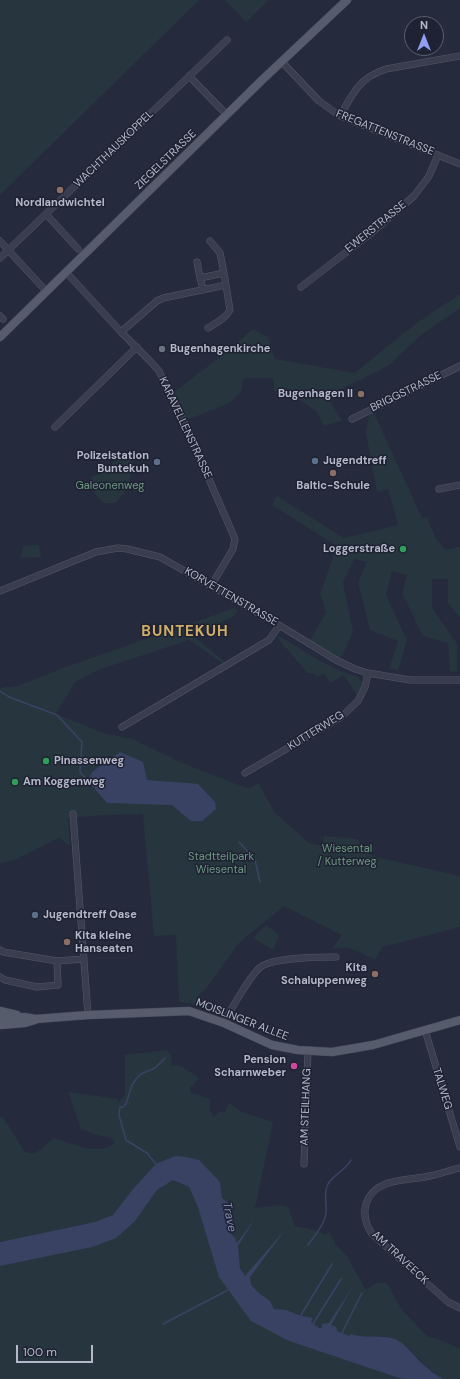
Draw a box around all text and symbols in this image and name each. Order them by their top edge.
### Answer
north arrow [404,16,444,56]
text: N [420,18,428,32]
street label: FREGATTENSTRASSE [334,107,436,159]
street label: WACHTHAUSKOPPEL [71,108,157,190]
street label: ZIEGELSTRASSE [133,127,199,193]
marker: Nordlandwichtel [55,185,65,195]
place label: Nordlandwichtel [15,196,105,210]
street label: EWERSTRASSE [343,198,409,256]
place label: Bugenhagenkirche [170,342,270,356]
marker: Bugenhagenkirche [157,344,167,354]
street label: BRIGGSTRASSE [368,369,444,415]
street label: KARAVELLENSTRASSE [156,375,214,481]
place label: Bugenhagen II [278,387,353,401]
marker: Bugenhagen II [356,389,366,399]
place label: Polizeistation Buntekuh [77,449,149,475]
place label: Jugendtreff [323,454,387,468]
marker: Jugendtreff [310,456,320,466]
marker: Polizeistation Buntekuh [152,457,162,467]
marker: Baltic-Schule [328,468,338,478]
park label: Galeonenweg [76,479,144,493]
place label: Baltic-Schule [296,479,370,493]
place label: Loggerstraße [323,542,395,556]
marker: Loggerstraße [398,544,408,554]
street label: KORVETTENSTRASSE [182,565,280,629]
district label: BUNTEKUH [141,623,229,641]
street label: KUTTERWEG [285,709,347,753]
place label: Pinassenweg [54,754,124,768]
marker: Pinassenweg [41,756,51,766]
place label: Am Koggenweg [23,775,105,789]
marker: Am Koggenweg [10,777,20,787]
park label: Wiesental / Kutterweg [317,842,377,868]
park label: Stadtteilpark Wiesental [188,850,254,876]
place label: Jugendtreff Oase [43,908,137,922]
marker: Jugendtreff Oase [30,910,40,920]
place label: Kita kleine Hanseaten [75,929,133,955]
marker: Kita kleine Hanseaten [62,937,72,947]
place label: Kita Schaluppenweg [281,961,367,987]
marker: Kita Schaluppenweg [370,969,380,979]
street label: MOISLINGER ALLEE [194,996,290,1044]
place label: Pension Scharnweber [214,1053,286,1079]
marker: Pension Scharnweber [289,1061,299,1071]
street label: TALWEG [429,1067,455,1111]
street label: AM STEILHANG [298,1068,314,1146]
water label: Trave [219,1201,239,1233]
street label: AM TRAVEECK [369,1228,431,1288]
scale bar [18,1337,95,1363]
text: 100 m [23,1344,57,1360]

